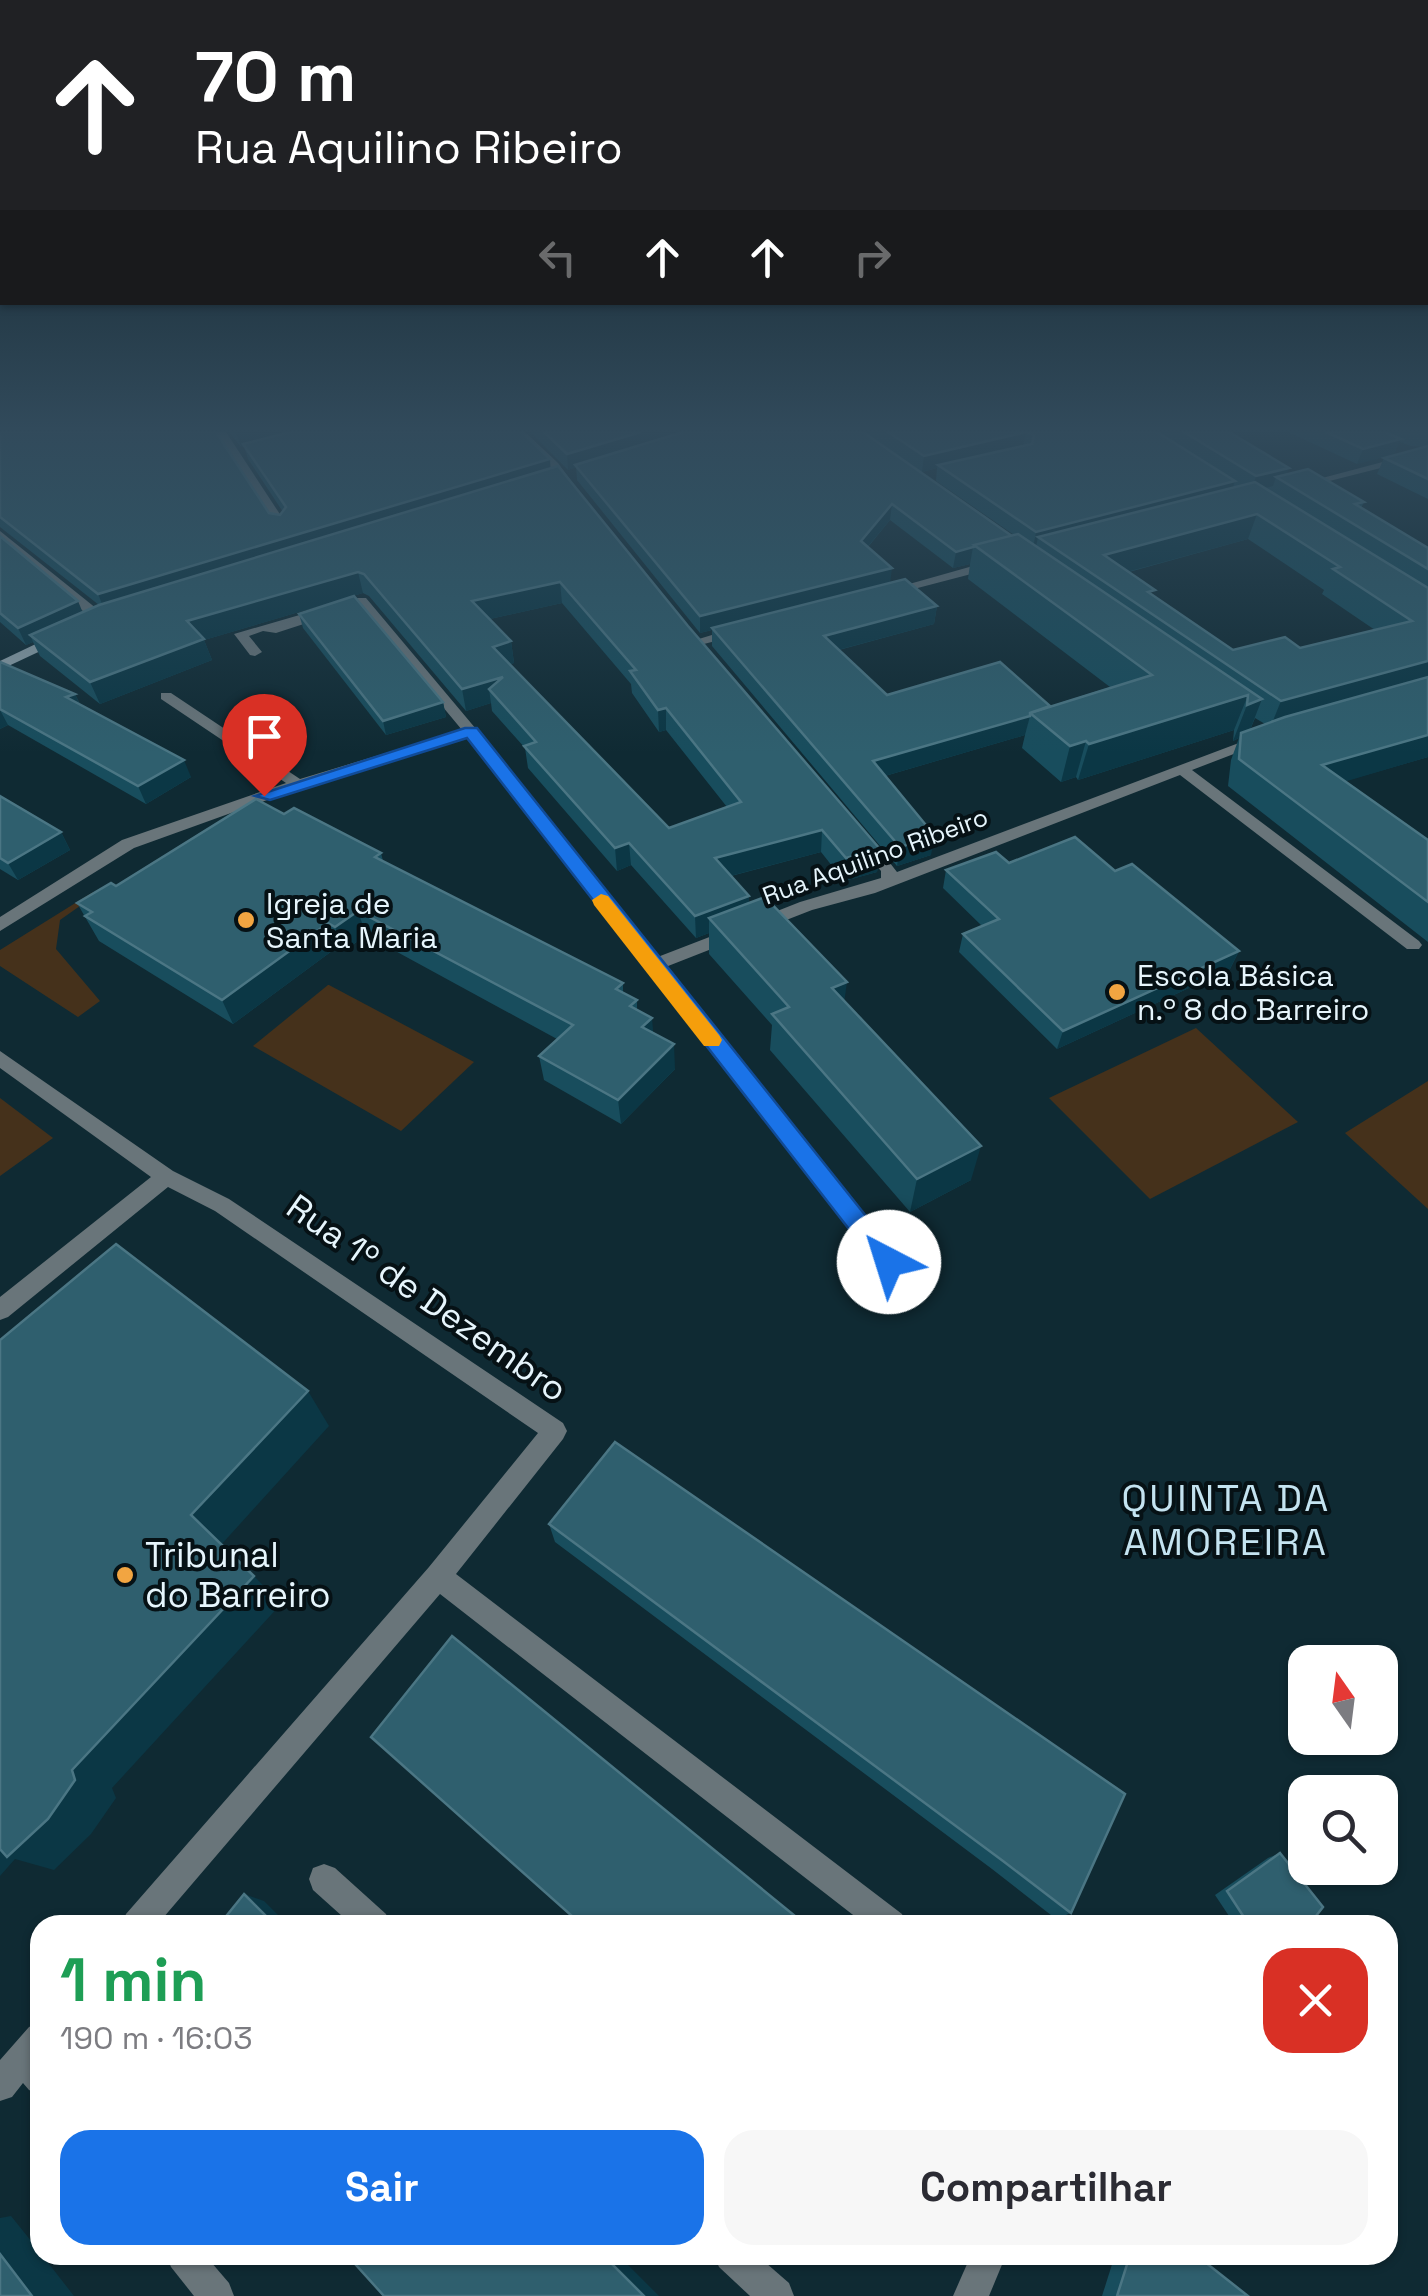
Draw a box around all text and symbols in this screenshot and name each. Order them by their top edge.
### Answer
text: 70 m [195,32,356,121]
icon: ahead [30,40,160,170]
text: Rua Aquilino Ribeiro [195,119,623,176]
icon: left [530,230,585,285]
icon: ahead [635,230,690,285]
icon: ahead [740,230,795,285]
icon: right [845,230,900,285]
pin [222,694,307,797]
icon: arrive [237,709,292,764]
street label: Rua Aquilino Ribeiro [758,800,992,912]
place label: Igreja de Santa Maria [266,884,437,957]
marker: Igreja de Santa Maria [235,909,257,931]
place label: Escola Básica n.º 8 do Barreiro [1137,956,1369,1029]
marker: Escola Básica n.º 8 do Barreiro [1106,981,1128,1003]
street label: Rua 1º de Dezembro [278,1185,576,1411]
position arrow [837,1210,941,1314]
district label: QUINTA DA AMOREIRA [1121,1474,1331,1566]
place label: Tribunal do Barreiro [145,1533,331,1617]
marker: Tribunal do Barreiro [114,1564,136,1586]
north arrow [1288,1645,1398,1755]
map controls [1288,1645,1398,1885]
button: search [1288,1775,1398,1885]
text: 1 min [60,1942,207,2019]
button: close [1263,1948,1368,2053]
text: 190 m · 16:03 [60,2018,253,2058]
button: Sair [60,2130,704,2245]
button: Compartilhar [724,2130,1368,2245]

